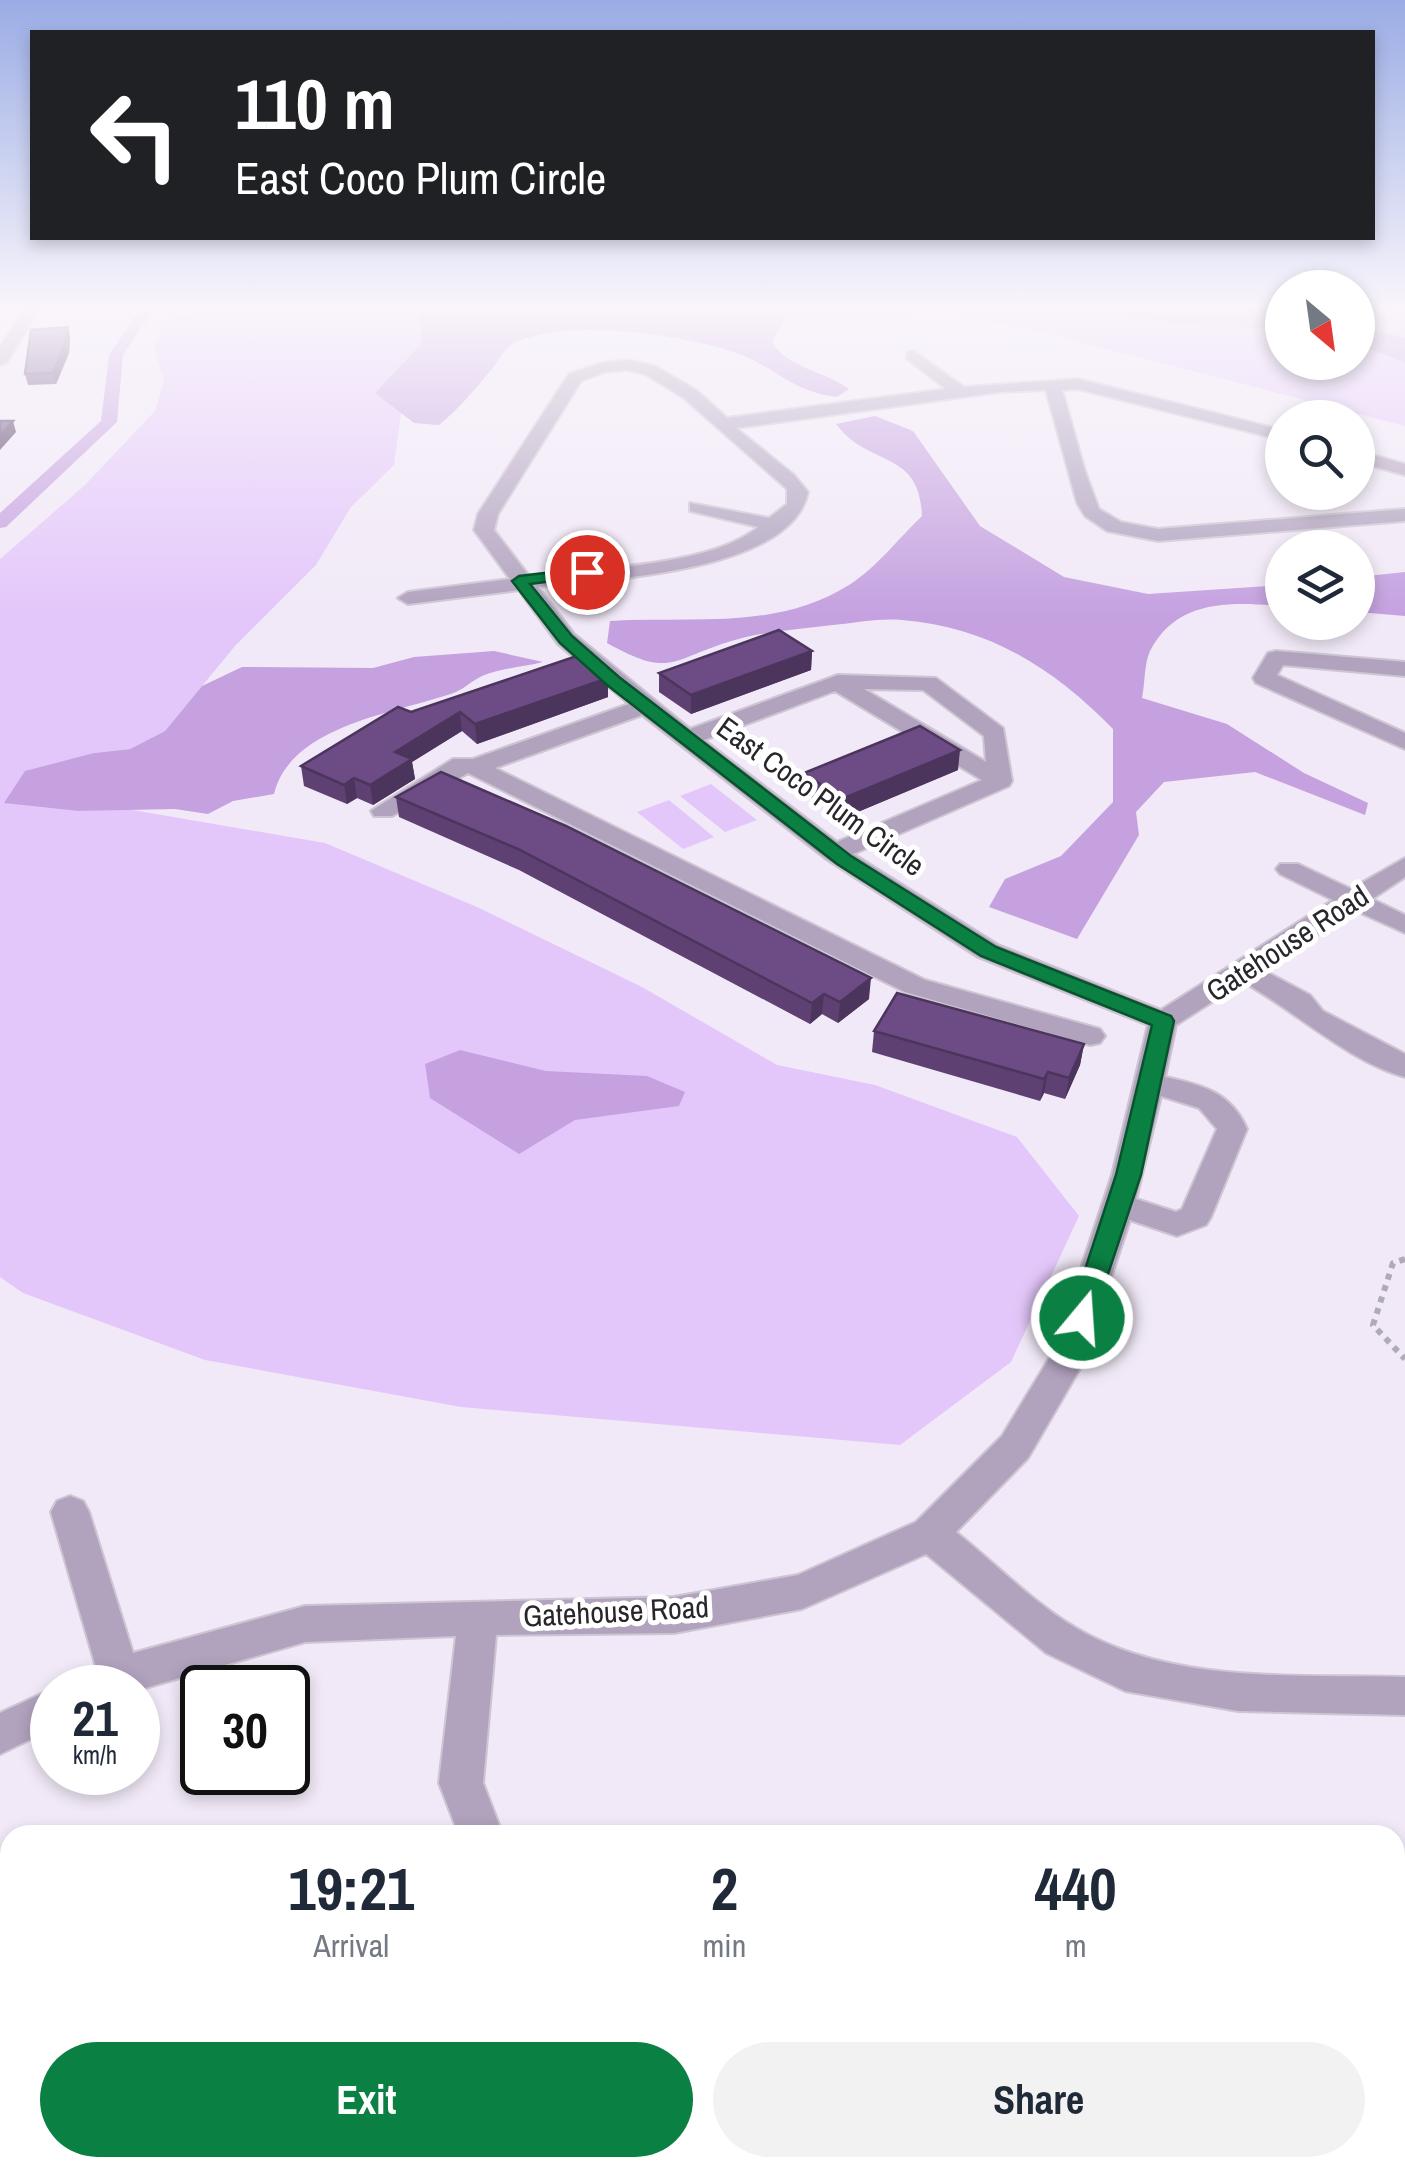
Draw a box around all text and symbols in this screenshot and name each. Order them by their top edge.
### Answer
text: 110 m [235,57,395,151]
icon: left [70,70,200,200]
text: East Coco Plum Circle [235,147,606,208]
north arrow [1265,270,1375,380]
map controls [1265,270,1375,640]
button: search [1265,400,1375,510]
pin [545,530,630,615]
button: layers [1265,530,1375,640]
icon: arrive [560,545,615,600]
street label: East Coco Plum Circle [709,707,933,885]
street label: Gatehouse Road [1198,876,1376,1010]
position arrow [1030,1266,1134,1370]
street label: Gatehouse Road [522,1586,710,1636]
speed limit sign: 30 [180,1665,310,1795]
text: 21 [72,1684,118,1752]
text: km/h [73,1738,117,1772]
text: 19:21 [288,1848,414,1929]
text: 2 [711,1848,738,1929]
text: 440 [1035,1848,1117,1929]
text: Arrival [313,1924,389,1967]
text: min [702,1924,746,1967]
text: m [1065,1924,1087,1967]
button: Exit [40,2042,693,2157]
button: Share [713,2042,1365,2157]

